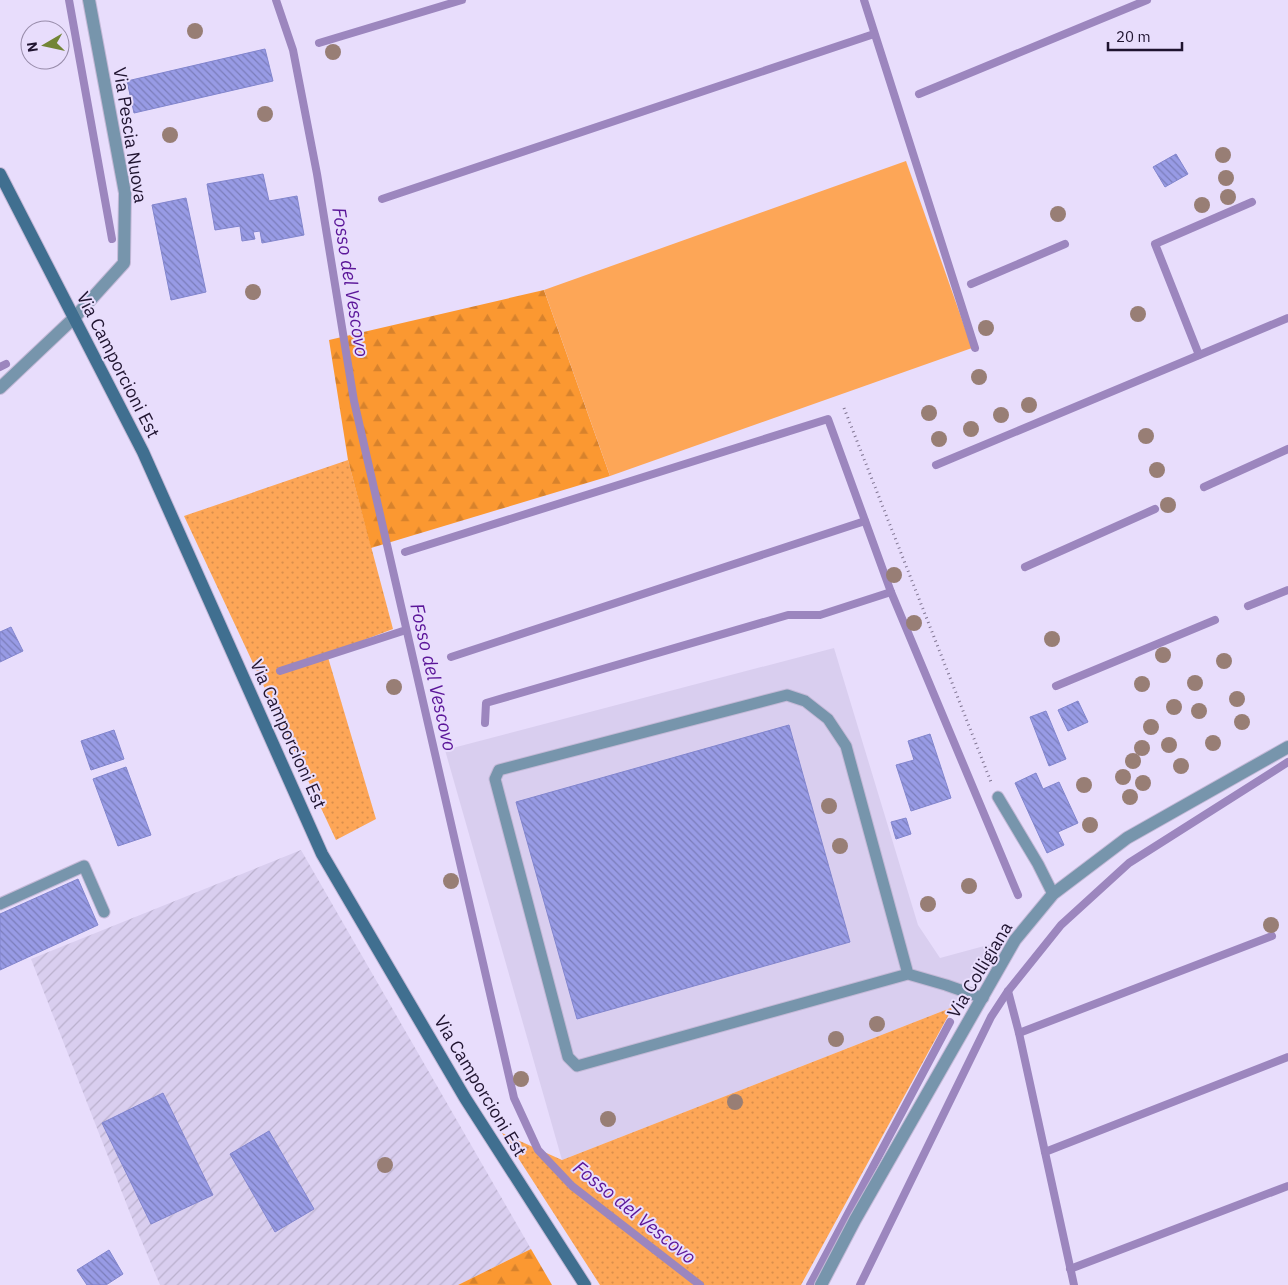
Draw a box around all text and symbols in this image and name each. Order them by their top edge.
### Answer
north arrow [20,20,70,70]
scale bar [1108,20,1182,52]
text: 20 m [1116,27,1151,46]
text: N [22,41,42,53]
street label: Via Pescia Nuova [108,65,153,205]
water label: Fosso del Vescovo [327,205,375,359]
street label: Via Camporcioni Est [72,288,165,442]
water label: Fosso del Vescovo [405,601,463,753]
street label: Via Camporcioni Est [245,656,332,812]
street label: Via Colligiana [942,917,1018,1022]
street label: Via Camporcioni Est [429,1011,532,1161]
water label: Fosso del Vescovo [569,1155,701,1269]

